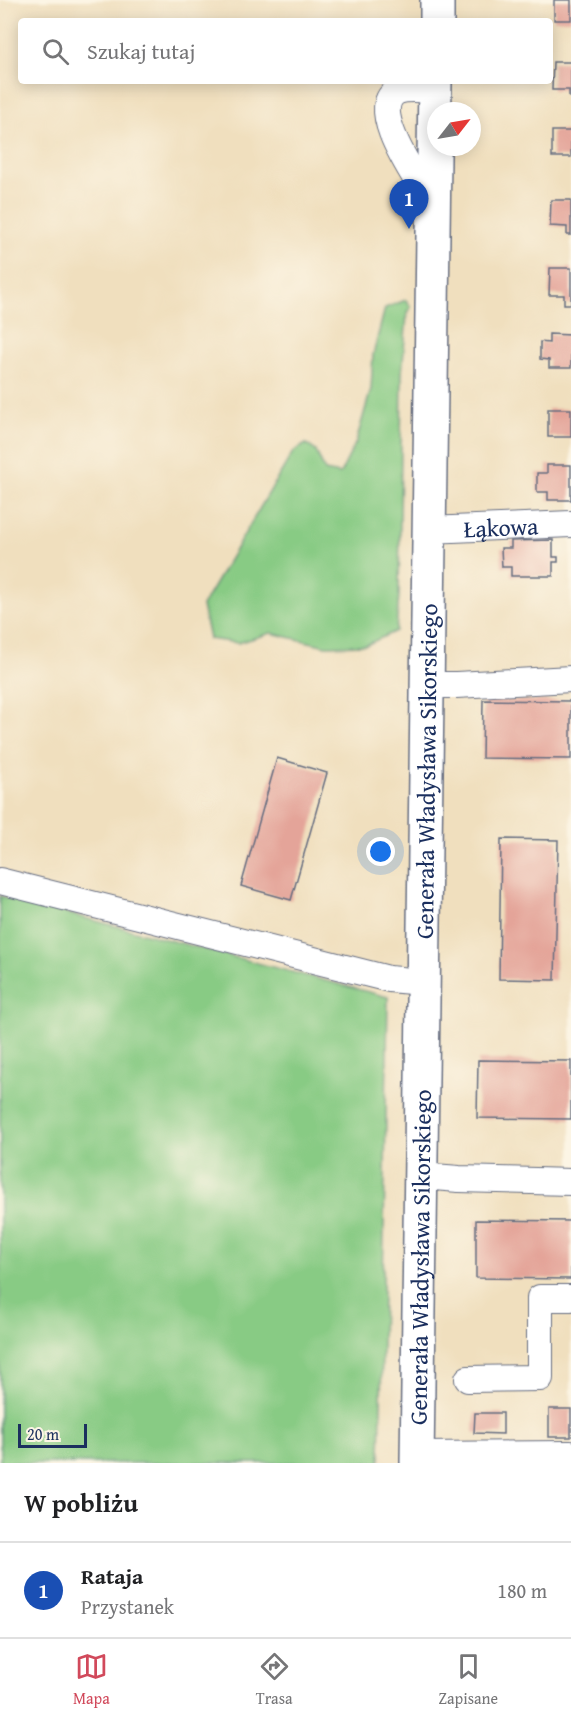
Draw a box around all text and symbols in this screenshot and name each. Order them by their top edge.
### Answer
search box [18,18,553,84]
icon: search [39,35,72,68]
text: Szukaj tutaj [87,35,195,67]
north arrow [427,102,481,156]
pin: 1 [390,180,428,229]
street label: Łąkowa [463,508,540,546]
street label: Generała Władysława Sikorskiego [406,603,446,939]
your location [366,837,395,866]
street label: Generała Władysława Sikorskiego [400,1089,439,1425]
scale bar [18,1421,87,1448]
text: 20 m [27,1422,59,1446]
text: W pobliżu [24,1483,138,1522]
text: Rataja [81,1560,143,1592]
text: 1 [38,1576,49,1605]
text: 180 m [497,1576,547,1605]
text: Przystanek [81,1592,174,1621]
tab: Mapa [73,1650,110,1710]
tab: Trasa [256,1650,293,1710]
tab: Zapisane [438,1650,498,1710]

